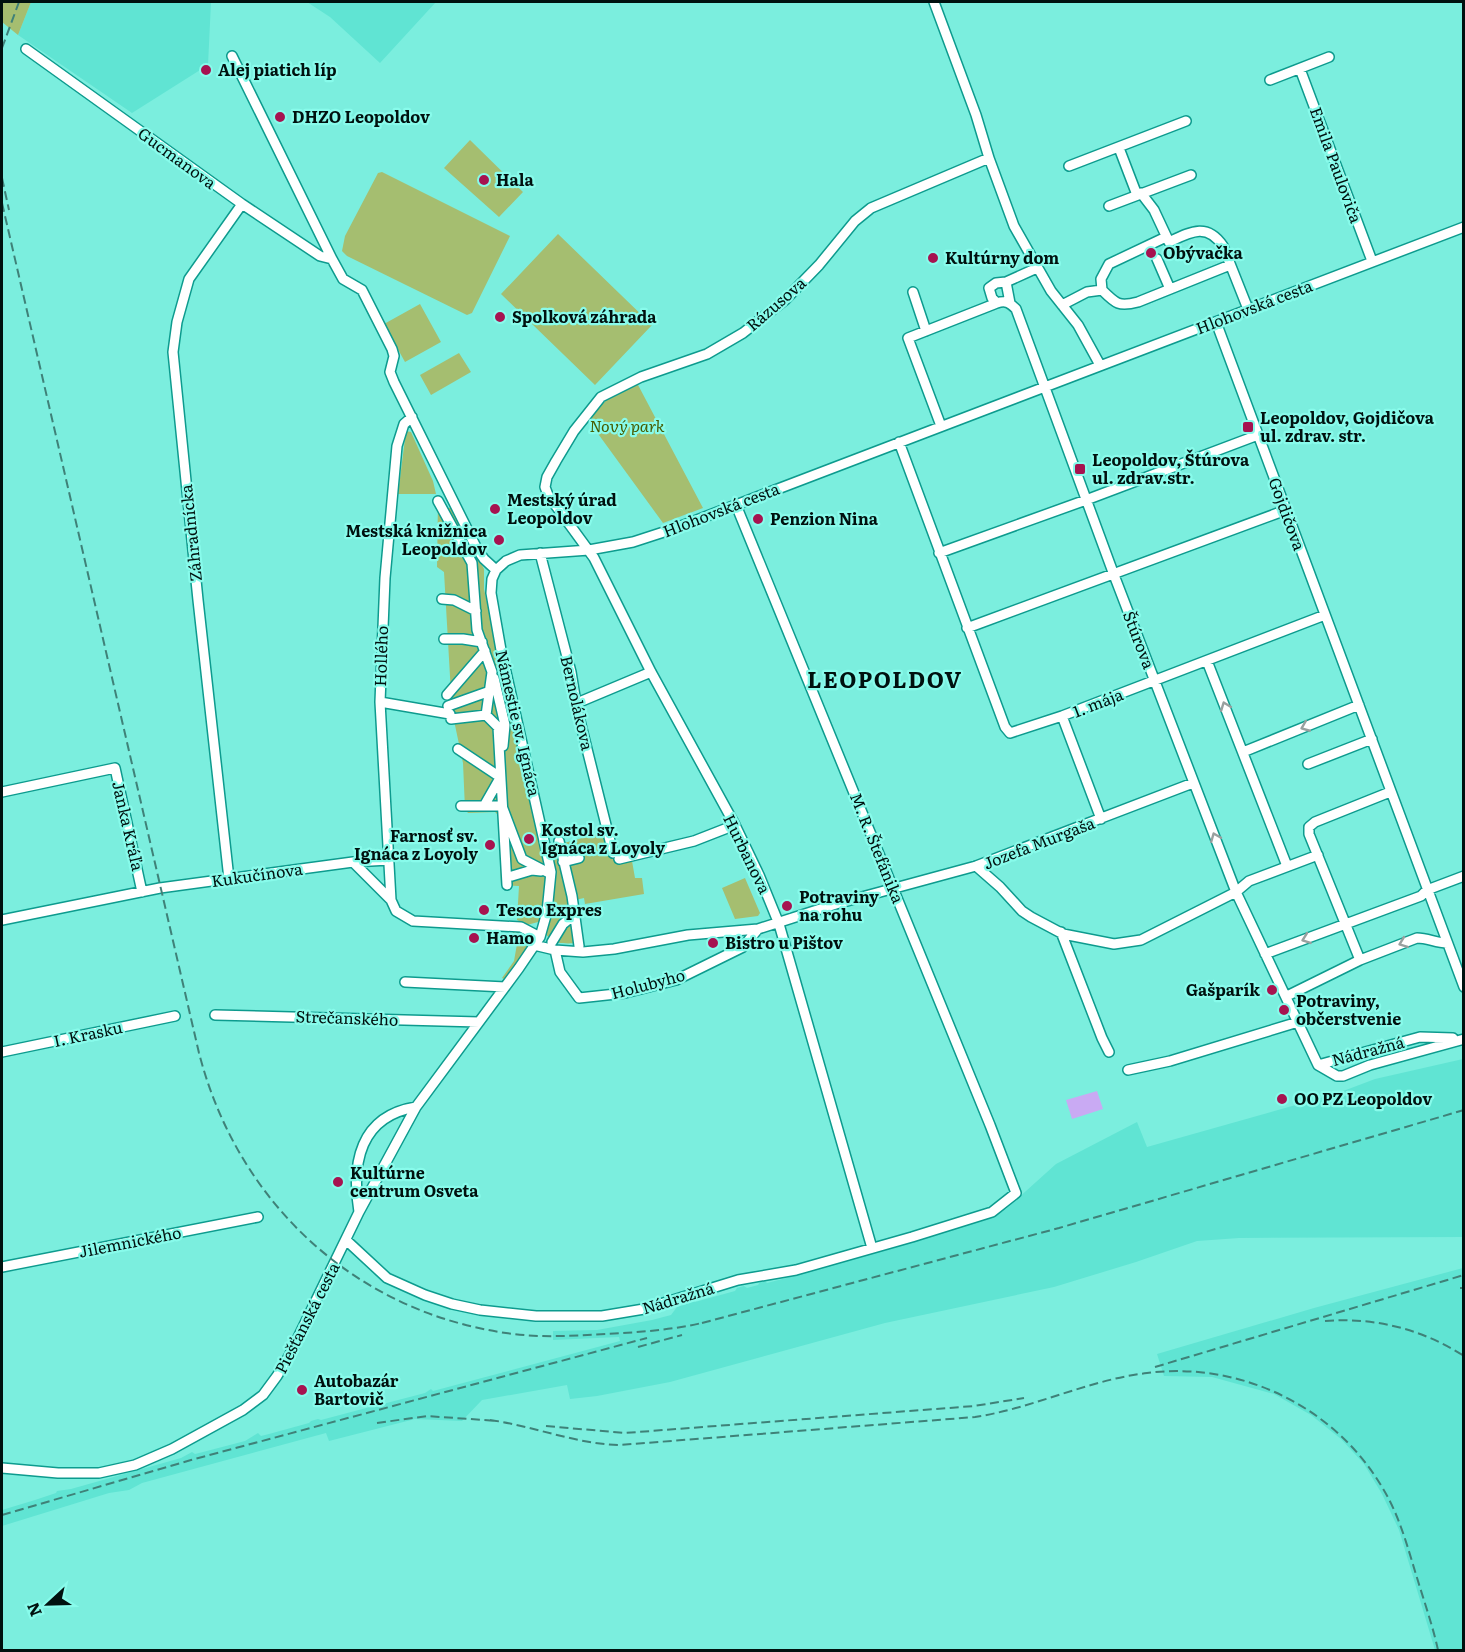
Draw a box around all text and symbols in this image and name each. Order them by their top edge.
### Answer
place label: Alej piatich líp [218,57,337,81]
marker: Alej piatich líp [199,63,213,77]
street label: Emila Pauloviča [1305,103,1369,226]
place label: DHZO Leopoldov [292,104,430,128]
marker: DHZO Leopoldov [273,110,287,124]
street label: Gucmanova [133,121,222,194]
place label: Hala [496,167,534,191]
marker: Hala [477,173,491,187]
place label: Obývačka [1163,240,1244,264]
place label: Kultúrny dom [945,245,1059,269]
marker: Obývačka [1144,246,1158,260]
marker: Kultúrny dom [926,251,940,265]
street label: Rázusova [740,270,811,336]
street label: Hlohovská cesta [1192,273,1316,339]
place label: Spolková záhrada [512,304,657,328]
marker: Spolková záhrada [493,310,507,324]
place label: Leopoldov, Gojdičova ul. zdrav. str. [1260,405,1435,447]
park label: Nový park [589,413,665,437]
marker: Leopoldov, Gojdičova ul. zdrav. str. [1241,420,1255,434]
place label: Leopoldov, Štúrova ul. zdrav.str. [1092,447,1250,489]
marker: Leopoldov, Štúrova ul. zdrav.str. [1073,462,1087,476]
street label: Gojdičova [1264,474,1312,554]
street label: Hlohovská cesta [659,476,783,542]
street label: Záhradnícka [173,483,207,583]
place label: Mestský úrad Leopoldov [507,487,617,529]
marker: Mestský úrad Leopoldov [488,502,502,516]
place label: Penzion Nina [770,506,879,530]
marker: Penzion Nina [751,512,765,526]
place label: Mestská knižnica Leopoldov [346,518,488,560]
marker: Mestská knižnica Leopoldov [492,533,506,547]
street label: Štúrova [1118,607,1162,672]
street label: Hollého [367,625,393,687]
street label: Námestie sv. Ignáca [490,647,548,799]
street label: Bernolákova [555,653,601,753]
district label: LEOPOLDOV [807,662,963,695]
street label: 1. mája [1069,681,1127,723]
one-way arrow [1220,701,1232,712]
one-way arrow [1300,720,1311,732]
street label: Janka Kráľa [107,779,151,873]
street label: M. R. Štefánika [845,789,911,907]
street label: Hurbanova [718,810,778,898]
street label: Jozefa Murgaša [979,810,1098,874]
place label: Kostol sv. Ignáca z Loyoly [541,817,665,859]
place label: Farnosť sv. Ignáca z Loyoly [354,823,478,865]
marker: Kostol sv. Ignáca z Loyoly [522,832,536,846]
one-way arrow [1210,833,1222,844]
marker: Farnosť sv. Ignáca z Loyoly [483,838,497,852]
street label: Kukučínova [210,856,304,892]
place label: Potraviny na rohu [799,884,879,926]
place label: Tesco Expres [496,897,602,921]
marker: Potraviny na rohu [780,899,794,913]
marker: Tesco Expres [477,903,491,917]
place label: Hamo [486,925,534,949]
place label: Bistro u Pištov [725,930,843,954]
marker: Hamo [467,931,481,945]
one-way arrow [1301,932,1312,945]
marker: Bistro u Pištov [706,936,720,950]
one-way arrow [1398,936,1409,948]
street label: Holubyho [608,962,687,1004]
place label: Gašparík [1186,977,1260,1001]
marker: Gašparík [1265,983,1279,997]
place label: Potraviny, občerstvenie [1296,988,1401,1030]
street label: Strečanského [295,1003,399,1031]
marker: Potraviny, občerstvenie [1277,1003,1291,1017]
street label: I. Krasku [51,1014,125,1052]
street label: Nádražná [1329,1029,1407,1071]
place label: OO PZ Leopoldov [1294,1086,1432,1110]
marker: OO PZ Leopoldov [1275,1092,1289,1106]
place label: Kultúrne centrum Osveta [350,1160,479,1202]
marker: Kultúrne centrum Osveta [331,1175,345,1189]
street label: Jilemnického [76,1219,183,1263]
street label: Piešťanská cesta [268,1257,345,1377]
street label: Nádražná [639,1275,717,1319]
place label: Autobazár Bartovič [314,1368,399,1410]
marker: Autobazár Bartovič [295,1383,309,1397]
north arrow [18,1574,78,1634]
text: N [20,1599,47,1621]

